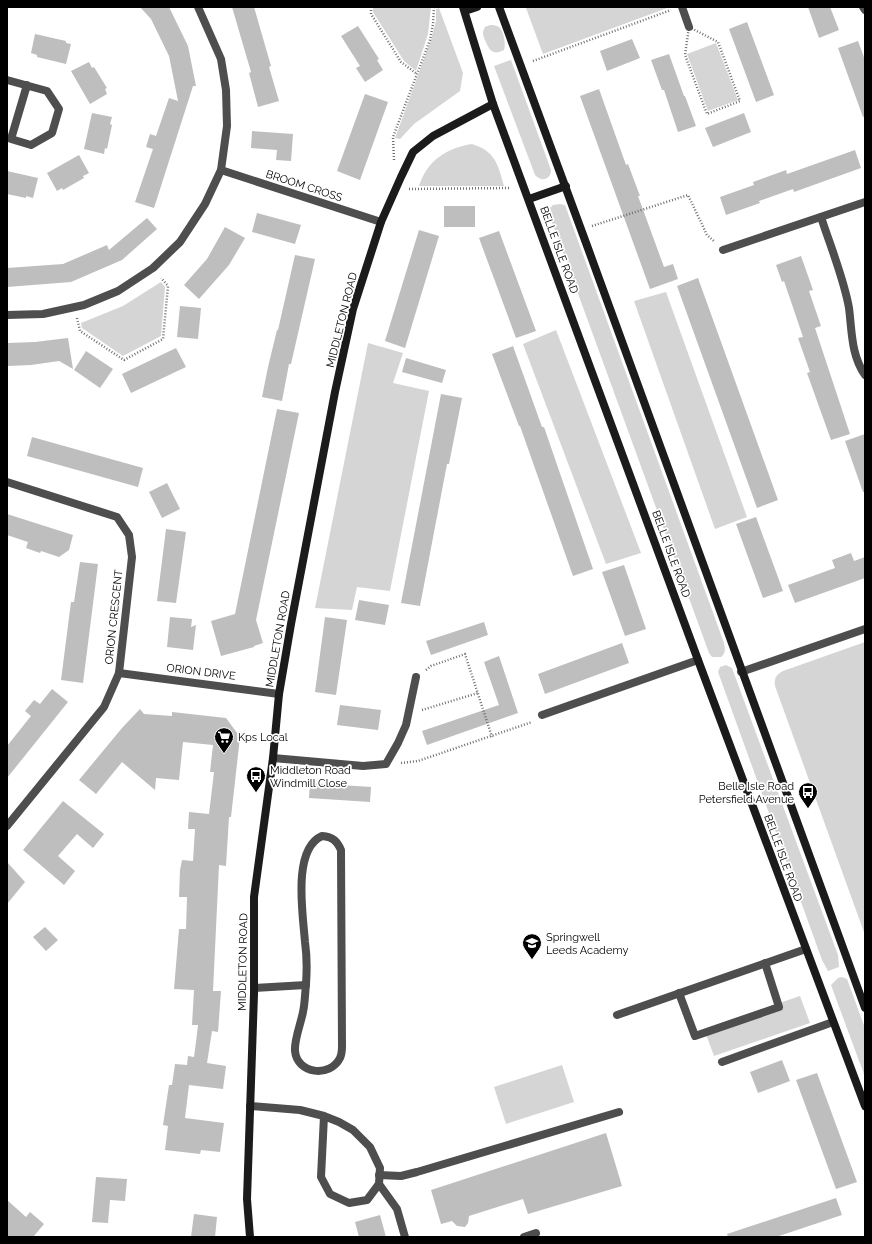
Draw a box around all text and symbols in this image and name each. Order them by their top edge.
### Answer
street label: BROOM CROSS [264,167,344,205]
street label: BELLE ISLE ROAD [537,204,581,296]
street label: MIDDLETON ROAD [324,271,360,369]
street label: BELLE ISLE ROAD [649,508,693,600]
street label: ORION CRESCENT [103,569,125,665]
street label: MIDDLETON ROAD [263,590,293,688]
street label: ORION DRIVE [166,661,237,683]
supermarket icon: Kps Local [213,726,235,754]
place label: Kps Local [238,731,288,744]
place label: Middleton Road Windmill Close [270,764,351,790]
bus stop icon: Middleton Road Windmill Close [245,765,267,793]
place label: Belle Isle Road Petersfield Avenue [699,780,795,806]
bus stop icon: Belle Isle Road Petersfield Avenue [797,781,819,809]
street label: BELLE ISLE ROAD [761,812,805,904]
street label: MIDDLETON ROAD [236,913,250,1011]
place label: Springwell Leeds Academy [546,931,628,957]
school or university icon: Springwell Leeds Academy [521,932,543,960]

